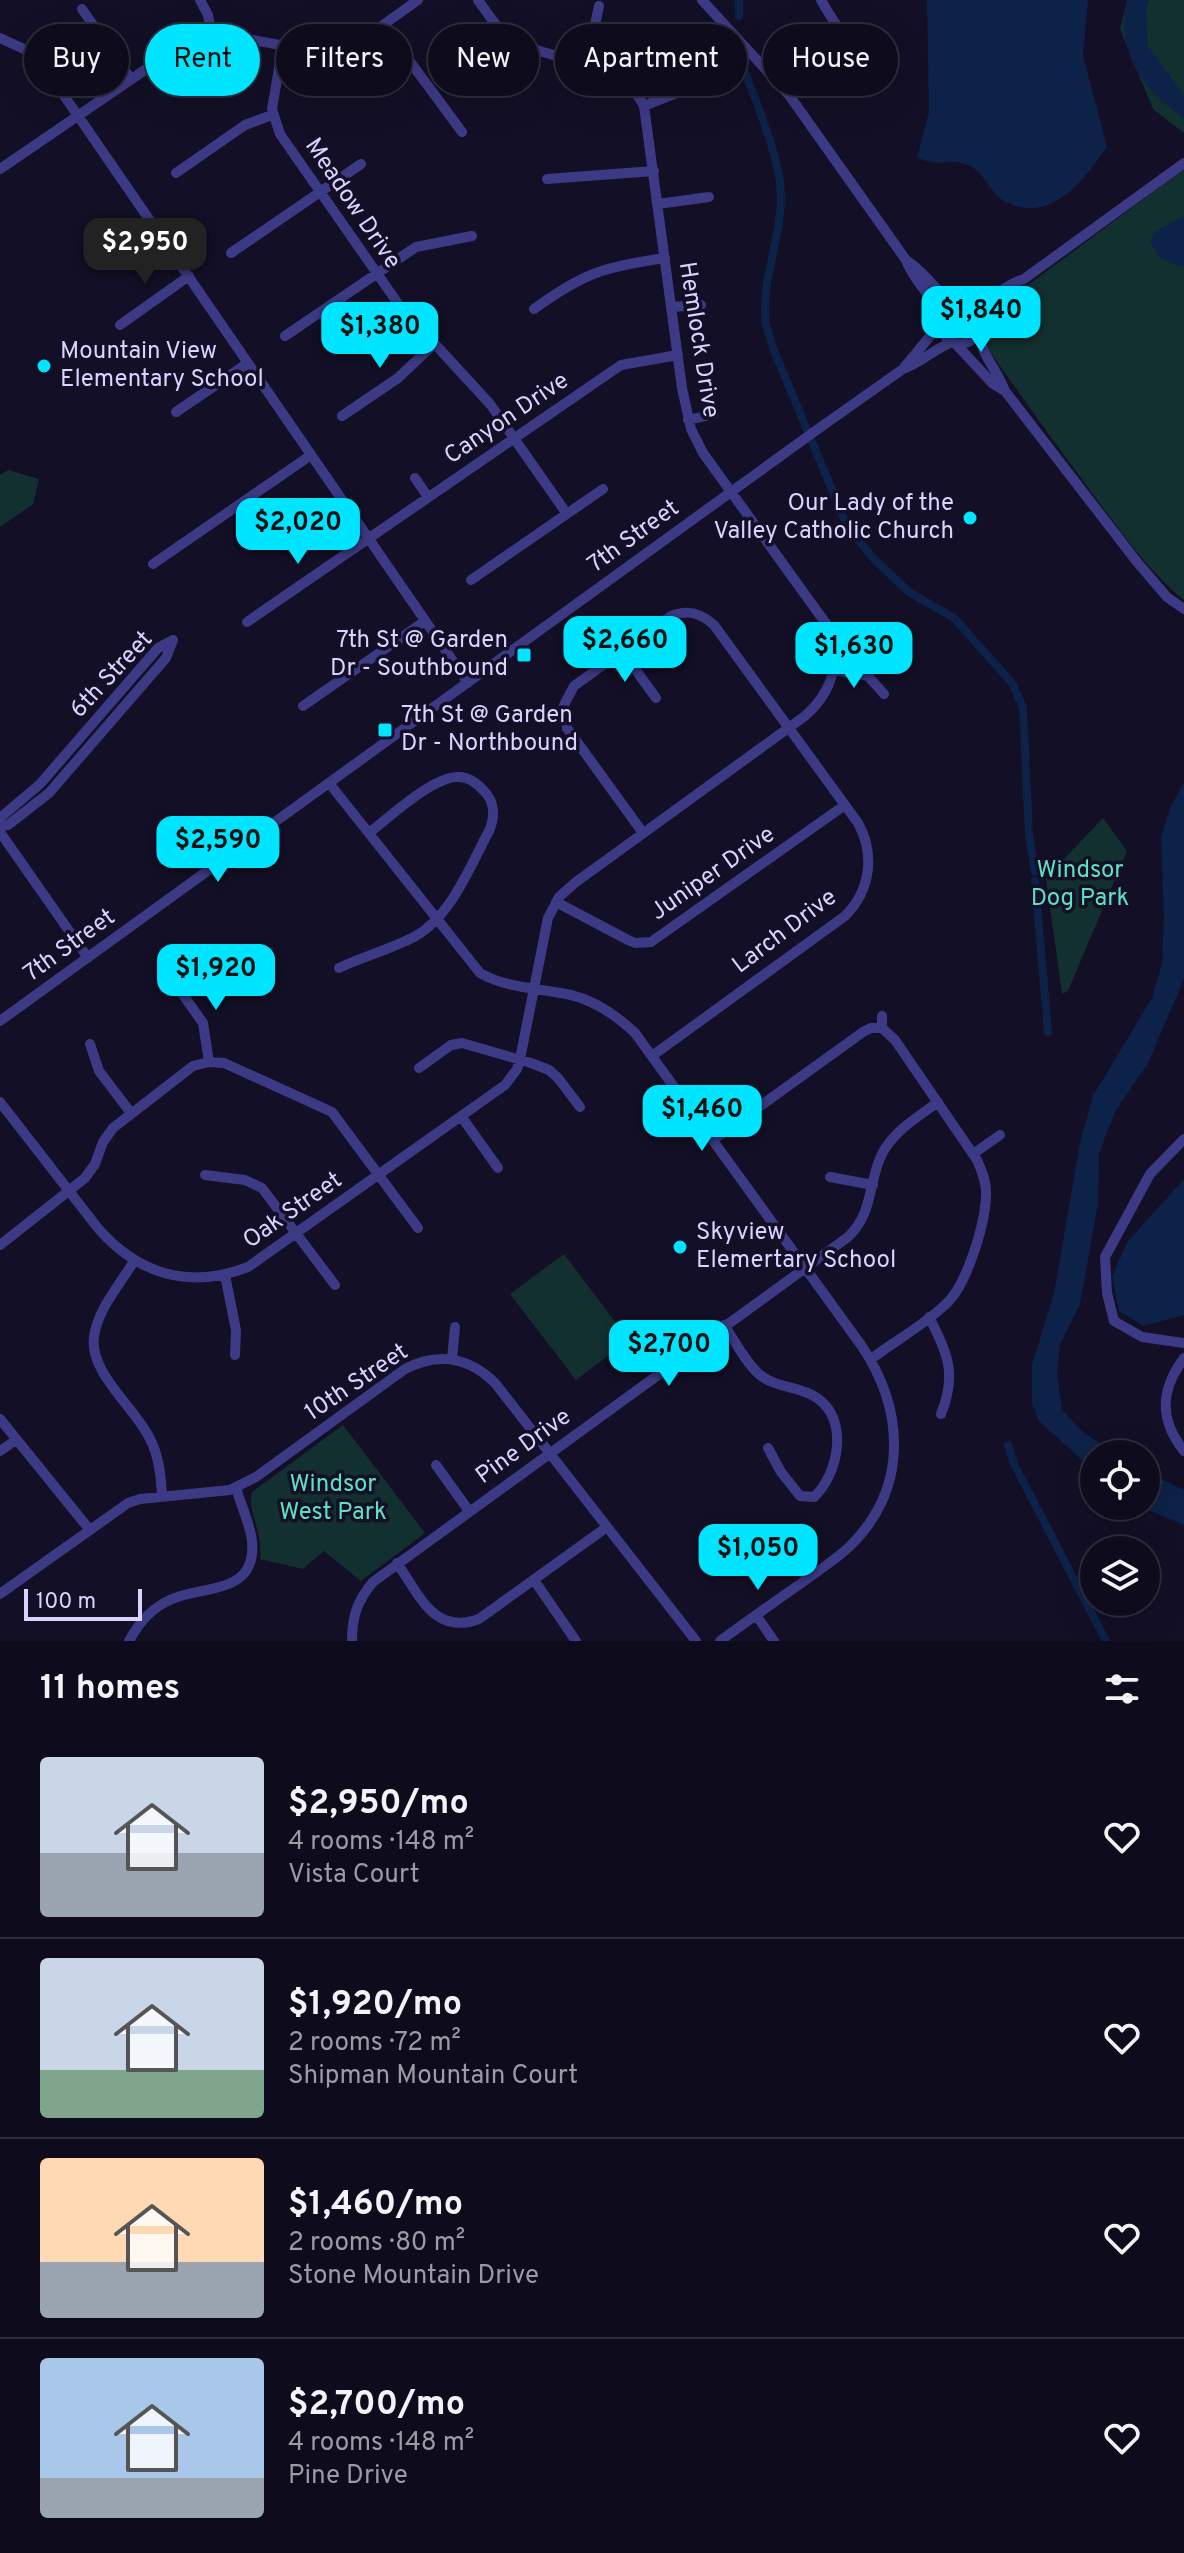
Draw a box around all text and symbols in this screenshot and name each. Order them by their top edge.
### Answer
chip: Buy [24,24,129,96]
chip: Rent [145,24,260,96]
chip: Filters [276,24,412,96]
chip: New [428,24,539,96]
chip: Apartment [555,24,747,96]
chip: House [763,24,898,96]
street label: Meadow Drive [297,133,407,275]
pin: $2,950 [80,218,210,286]
text: $2,950 [102,227,188,260]
street label: Hemlock Drive [671,260,725,420]
pin: $1,840 [916,286,1046,354]
text: $1,840 [940,295,1022,328]
pin: $1,380 [315,302,445,370]
text: $1,380 [339,311,421,344]
place label: Mountain View Elementary School [60,337,264,395]
marker: Mountain View Elementary School [35,357,53,375]
street label: Canyon Drive [439,366,575,472]
place label: Our Lady of the Valley Catholic Church [713,489,954,547]
street label: 7th Street [582,494,686,580]
pin: $2,020 [233,498,363,566]
text: $2,020 [254,507,342,540]
marker: Our Lady of the Valley Catholic Church [961,509,979,527]
pin: $2,660 [560,616,690,684]
pin: $1,630 [789,622,919,690]
street label: 6th Street [64,625,160,725]
text: $2,660 [581,625,669,658]
place label: 7th St @ Garden Dr - Southbound [330,626,508,684]
text: $1,630 [813,631,895,664]
marker: 7th St @ Garden Dr - Southbound [515,646,533,664]
place label: 7th St @ Garden Dr - Northbound [401,701,578,759]
marker: 7th St @ Garden Dr - Northbound [376,721,394,739]
pin: $2,590 [153,816,283,884]
street label: Juniper Drive [645,820,781,928]
text: $2,590 [174,825,262,858]
park label: Windsor Dog Park [1031,856,1129,914]
street label: Larch Drive [727,883,843,981]
street label: 7th Street [18,903,122,989]
pin: $1,920 [151,944,281,1012]
text: $1,920 [175,953,257,986]
pin: $1,460 [637,1085,767,1153]
text: $1,460 [661,1094,743,1127]
street label: Oak Street [238,1166,348,1256]
place label: Skyview Elemertary School [696,1218,896,1276]
marker: Skyview Elemertary School [671,1238,689,1256]
pin: $2,700 [604,1320,734,1388]
text: $2,700 [627,1329,711,1362]
street label: 10th Street [300,1338,414,1428]
street label: Pine Drive [470,1402,578,1492]
map controls [1080,1440,1160,1616]
button: locate [1080,1440,1160,1520]
park label: Windsor West Park [279,1470,387,1528]
pin: $1,050 [693,1524,823,1592]
text: $1,050 [717,1533,799,1566]
button: layers [1080,1536,1160,1616]
scale bar [24,1585,142,1621]
text: 100 m [36,1589,96,1616]
icon: filters [1100,1667,1144,1711]
text: 11 homes [40,1668,180,1711]
text: $2,950/mo [288,1783,469,1826]
icon: home [104,1789,200,1885]
icon: heart [1100,1815,1144,1859]
text: 4 rooms · 148 m² [288,1826,474,1859]
text: Vista Court [288,1859,419,1892]
text: $1,920/mo [288,1984,462,2027]
icon: home [104,1990,200,2086]
icon: heart [1100,2016,1144,2060]
text: 2 rooms · 72 m² [288,2027,461,2060]
text: Shipman Mountain Court [288,2060,578,2093]
text: $1,460/mo [288,2184,463,2227]
icon: home [104,2190,200,2286]
icon: heart [1100,2216,1144,2260]
text: 2 rooms · 80 m² [288,2227,465,2260]
text: Stone Mountain Drive [288,2260,539,2293]
text: $2,700/mo [288,2384,465,2427]
icon: home [104,2390,200,2486]
icon: heart [1100,2416,1144,2460]
text: 4 rooms · 148 m² [288,2427,474,2460]
text: Pine Drive [288,2460,408,2493]

